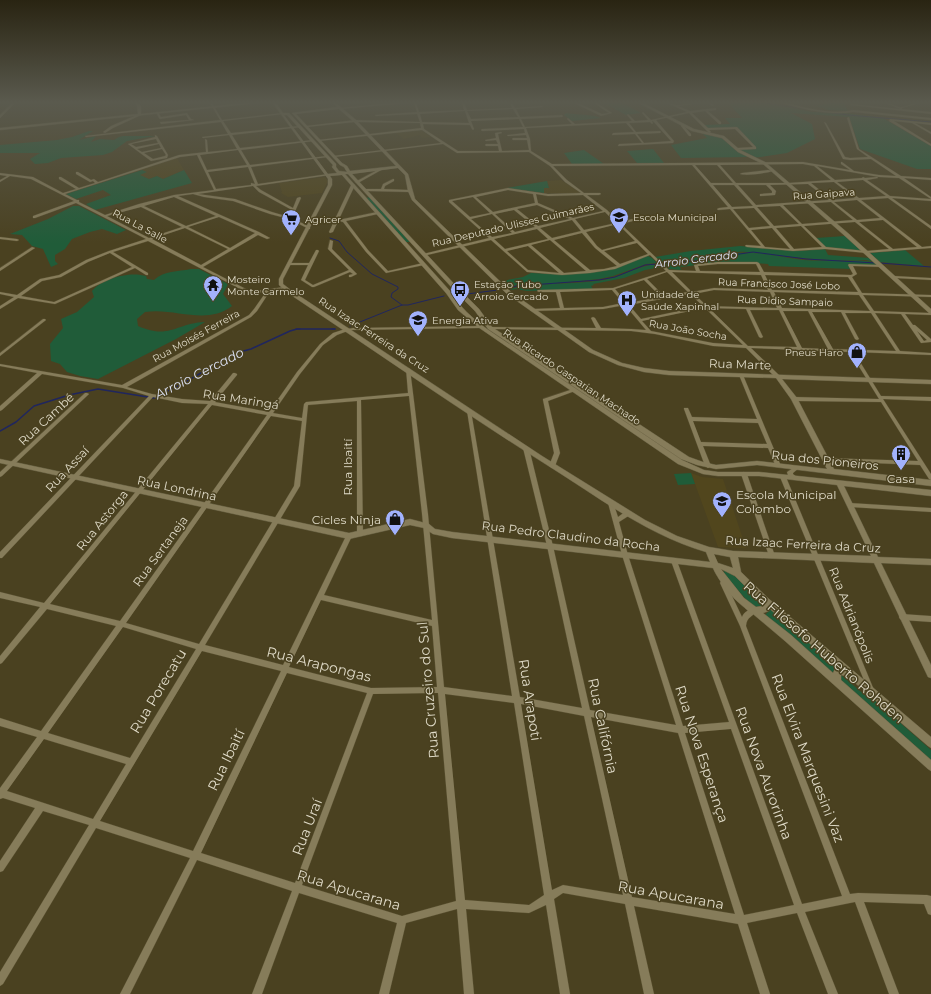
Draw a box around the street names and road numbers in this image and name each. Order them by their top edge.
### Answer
street label: Rua Gaipava [792,185,856,203]
street label: Rua Deputado Ulisses Guimarães [430,200,596,250]
street label: Rua La Salle [110,206,170,246]
street label: Rua Francisco José Lobo [718,275,840,293]
street label: Rua Didio Sampaio [737,293,833,309]
street label: Rua Izaac Ferreira da Cruz [316,294,432,376]
street label: Rua Moisés Ferreira [150,307,242,365]
street label: Rua João Socha [648,317,728,343]
street label: Rua Ricardo Gasparian Machado [501,326,643,428]
street label: Rua Marte [709,355,771,373]
street label: Rua Maringá [202,386,280,412]
street label: Rua Cambé [15,389,77,449]
street label: Rua Ibaití [340,438,355,496]
street label: Rua Assaí [42,442,93,495]
street label: Rua dos Pioneiros [771,447,879,473]
street label: Rua Londrina [136,472,218,504]
street label: Rua Astorga [73,487,131,553]
street label: Rua Sertaneja [129,513,191,589]
street label: Rua Pedro Claudino da Rocha [481,518,661,554]
street label: Rua Izaac Ferreira da Cruz [725,532,881,556]
street label: Rua Adrianópolis [826,565,878,665]
street label: Rua Filósofo Huberto Rohden [740,577,908,727]
street label: Rua Cruzeiro do Sul [413,621,443,759]
street label: Rua Arapongas [265,642,373,686]
street label: Rua Porecatu [126,646,190,736]
street label: Rua Arapoti [515,658,545,742]
street label: Rua Elvira Marquesini Vaz [767,671,849,845]
street label: Rua Califórnia [584,676,622,776]
street label: Rua Nova Esperança [671,683,733,825]
street label: Rua Nova Aurorinha [731,704,797,842]
street label: Rua Ibaití [203,725,249,794]
street label: Rua Uraí [288,795,327,858]
street label: Rua Apucarana [295,866,403,914]
street label: Rua Apucarana [616,877,726,913]

